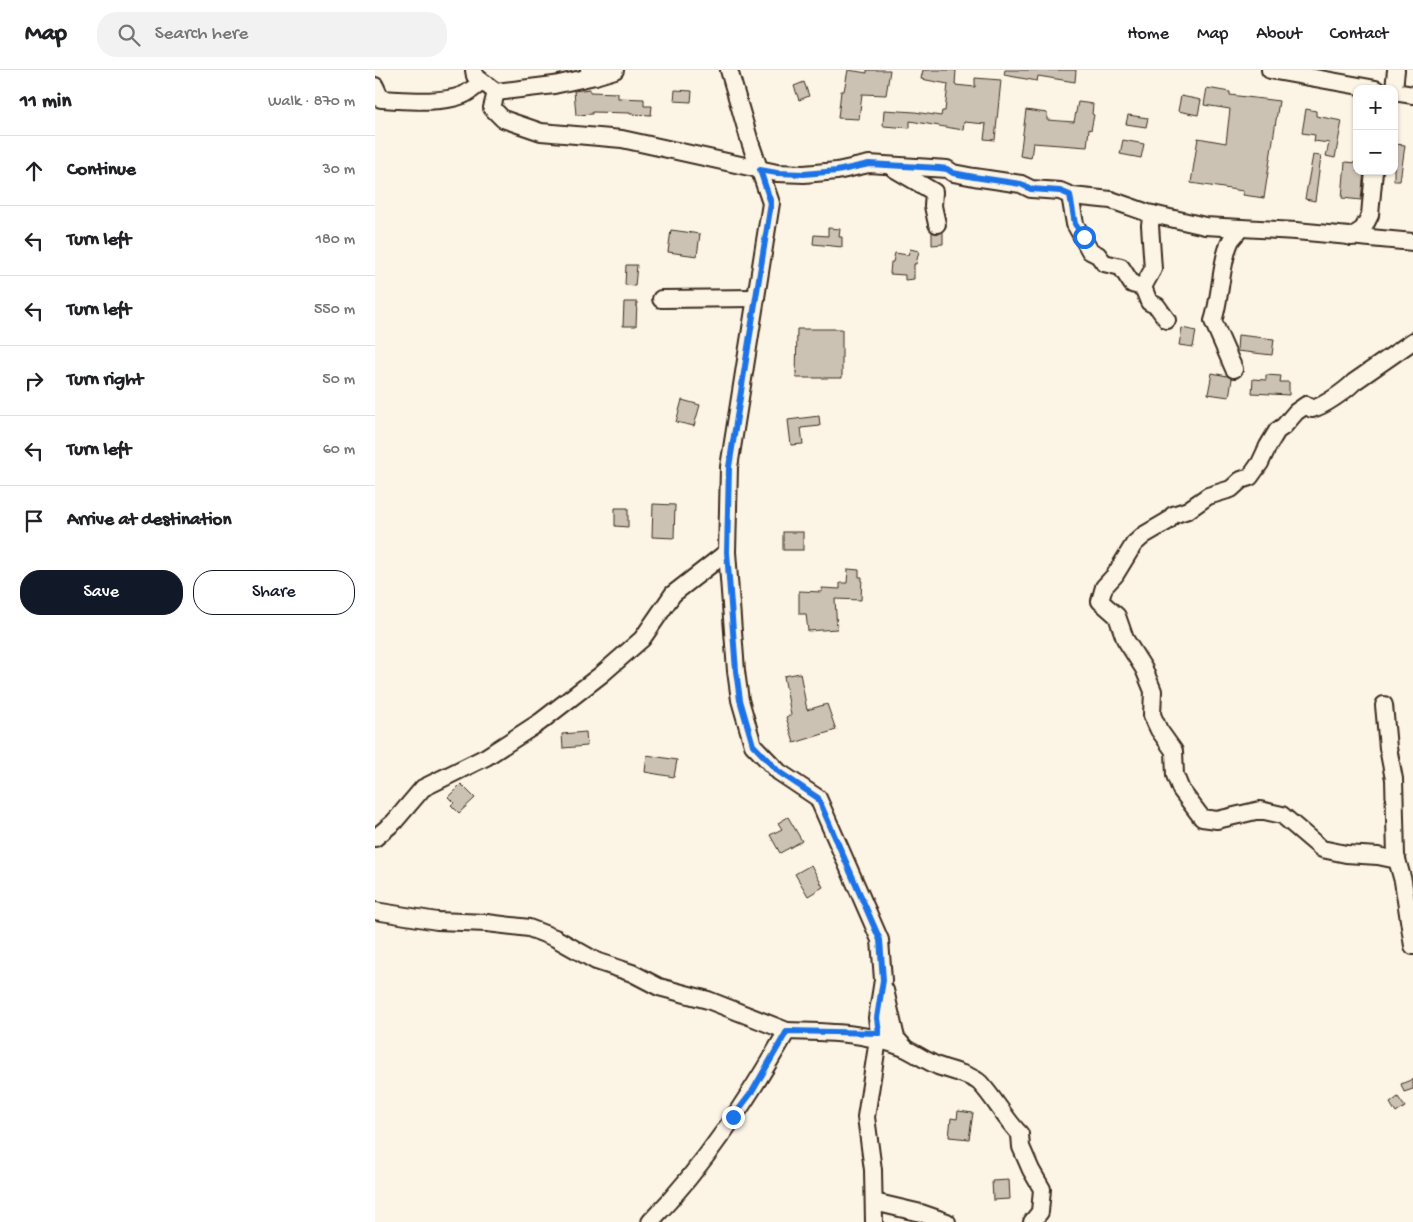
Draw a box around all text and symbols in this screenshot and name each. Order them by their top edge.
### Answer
search box [97,12,447,57]
text: Map [25,20,67,49]
icon: search [115,21,143,49]
text: Search here [155,23,248,46]
text: Home [1127,24,1169,45]
text: Map [1197,24,1228,45]
text: About [1256,24,1302,45]
text: Contact [1330,24,1388,45]
map controls [1353,85,1398,175]
button: + [1353,85,1398,130]
text: 11 min [20,90,71,115]
text: Walk · 870 m [268,93,355,112]
button: − [1353,130,1398,175]
icon: ahead [20,157,48,185]
text: Continue [67,159,136,182]
text: 30 m [322,161,355,180]
route start [1073,226,1096,249]
icon: left [20,227,48,255]
text: Turn left [67,229,131,252]
text: 180 m [316,231,355,250]
icon: left [20,297,48,325]
text: Turn left [67,299,131,322]
text: 550 m [314,301,355,320]
icon: right [20,367,48,395]
text: Turn right [67,369,143,392]
text: 50 m [322,371,355,390]
icon: left [20,437,48,465]
text: Turn left [67,439,131,462]
text: 60 m [323,441,355,460]
icon: arrive [20,507,48,535]
text: Arrive at destination [67,509,231,532]
button: Save [20,570,183,615]
button: Share [193,570,355,615]
route end [722,1106,745,1129]

